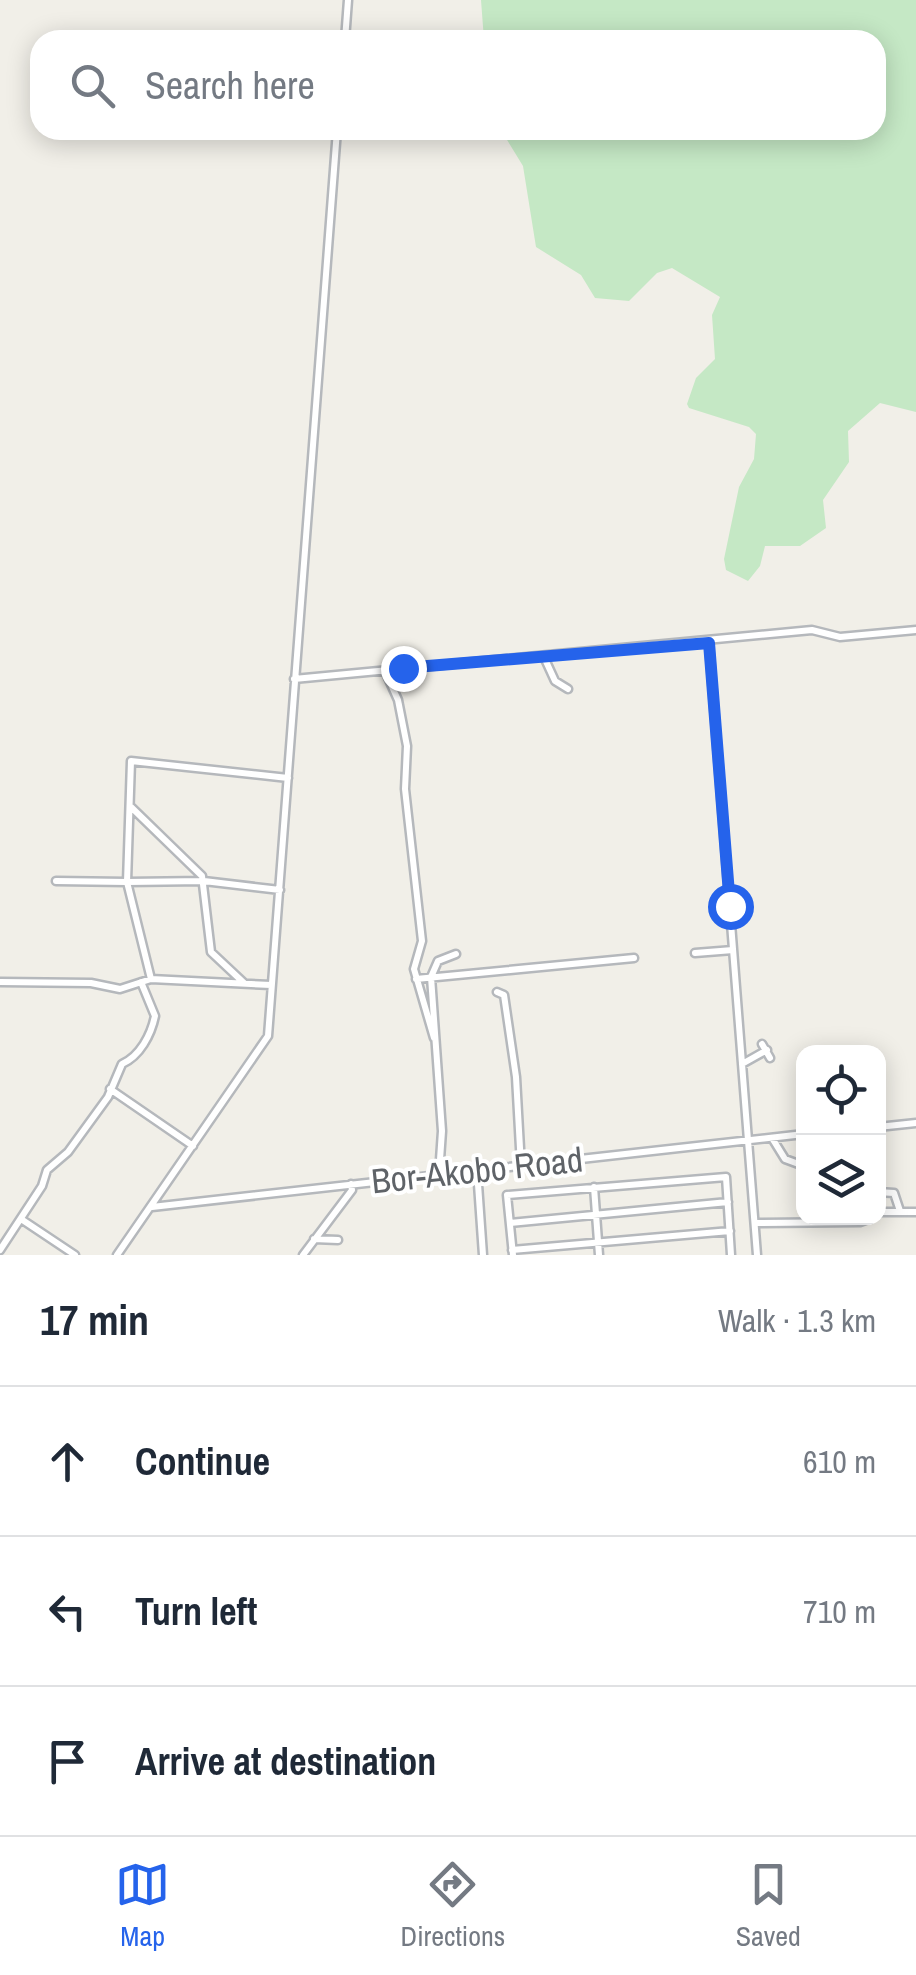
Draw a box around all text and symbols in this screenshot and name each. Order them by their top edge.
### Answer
search box [30,30,886,140]
icon: search [65,58,120,113]
text: Search here [145,60,315,111]
route end [381,646,427,692]
route start [708,884,754,930]
map controls [796,1045,886,1225]
button: locate [796,1045,886,1135]
button: layers [796,1135,886,1225]
street label: Bor-Akobo Road [369,1136,585,1204]
text: 17 min [40,1292,149,1348]
text: Walk · 1.3 km [718,1299,876,1342]
icon: ahead [40,1434,95,1489]
text: Continue [135,1436,270,1487]
text: 610 m [803,1440,876,1483]
icon: left [40,1584,95,1639]
text: Turn left [135,1586,257,1637]
text: 710 m [803,1590,876,1633]
icon: arrive [40,1734,95,1789]
text: Arrive at destination [135,1736,436,1787]
tab: Map [115,1857,170,1955]
tab: Directions [401,1857,505,1955]
tab: Saved [736,1857,801,1955]

